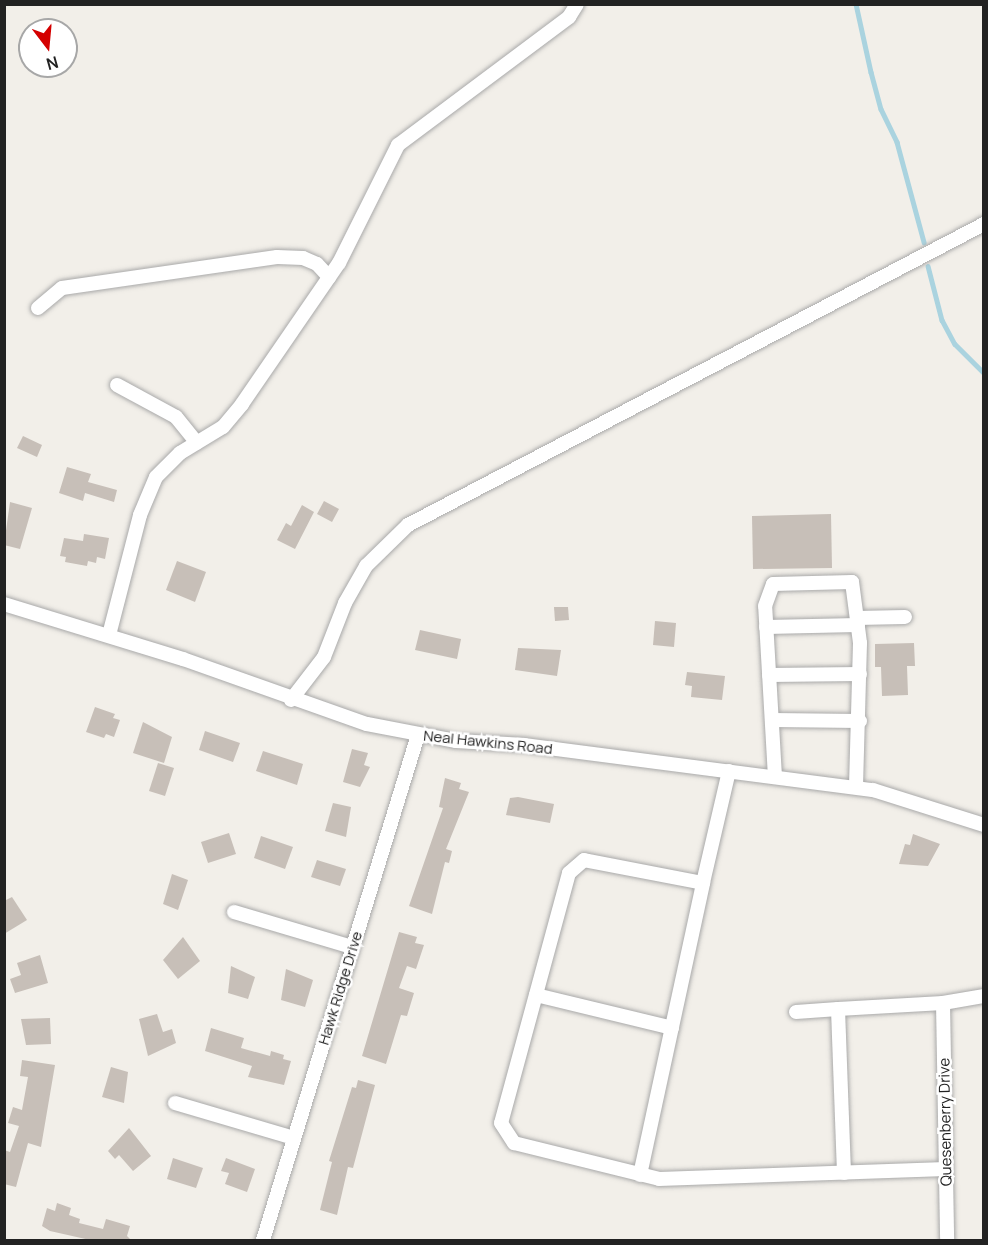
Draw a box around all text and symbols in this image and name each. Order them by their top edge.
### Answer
north arrow [18,18,78,78]
text: N [44,51,61,76]
street label: Neal Hawkins Road [423,726,553,758]
street label: Hawk Ridge Drive [314,929,366,1047]
street label: Quesenberry Drive [935,1058,955,1186]

